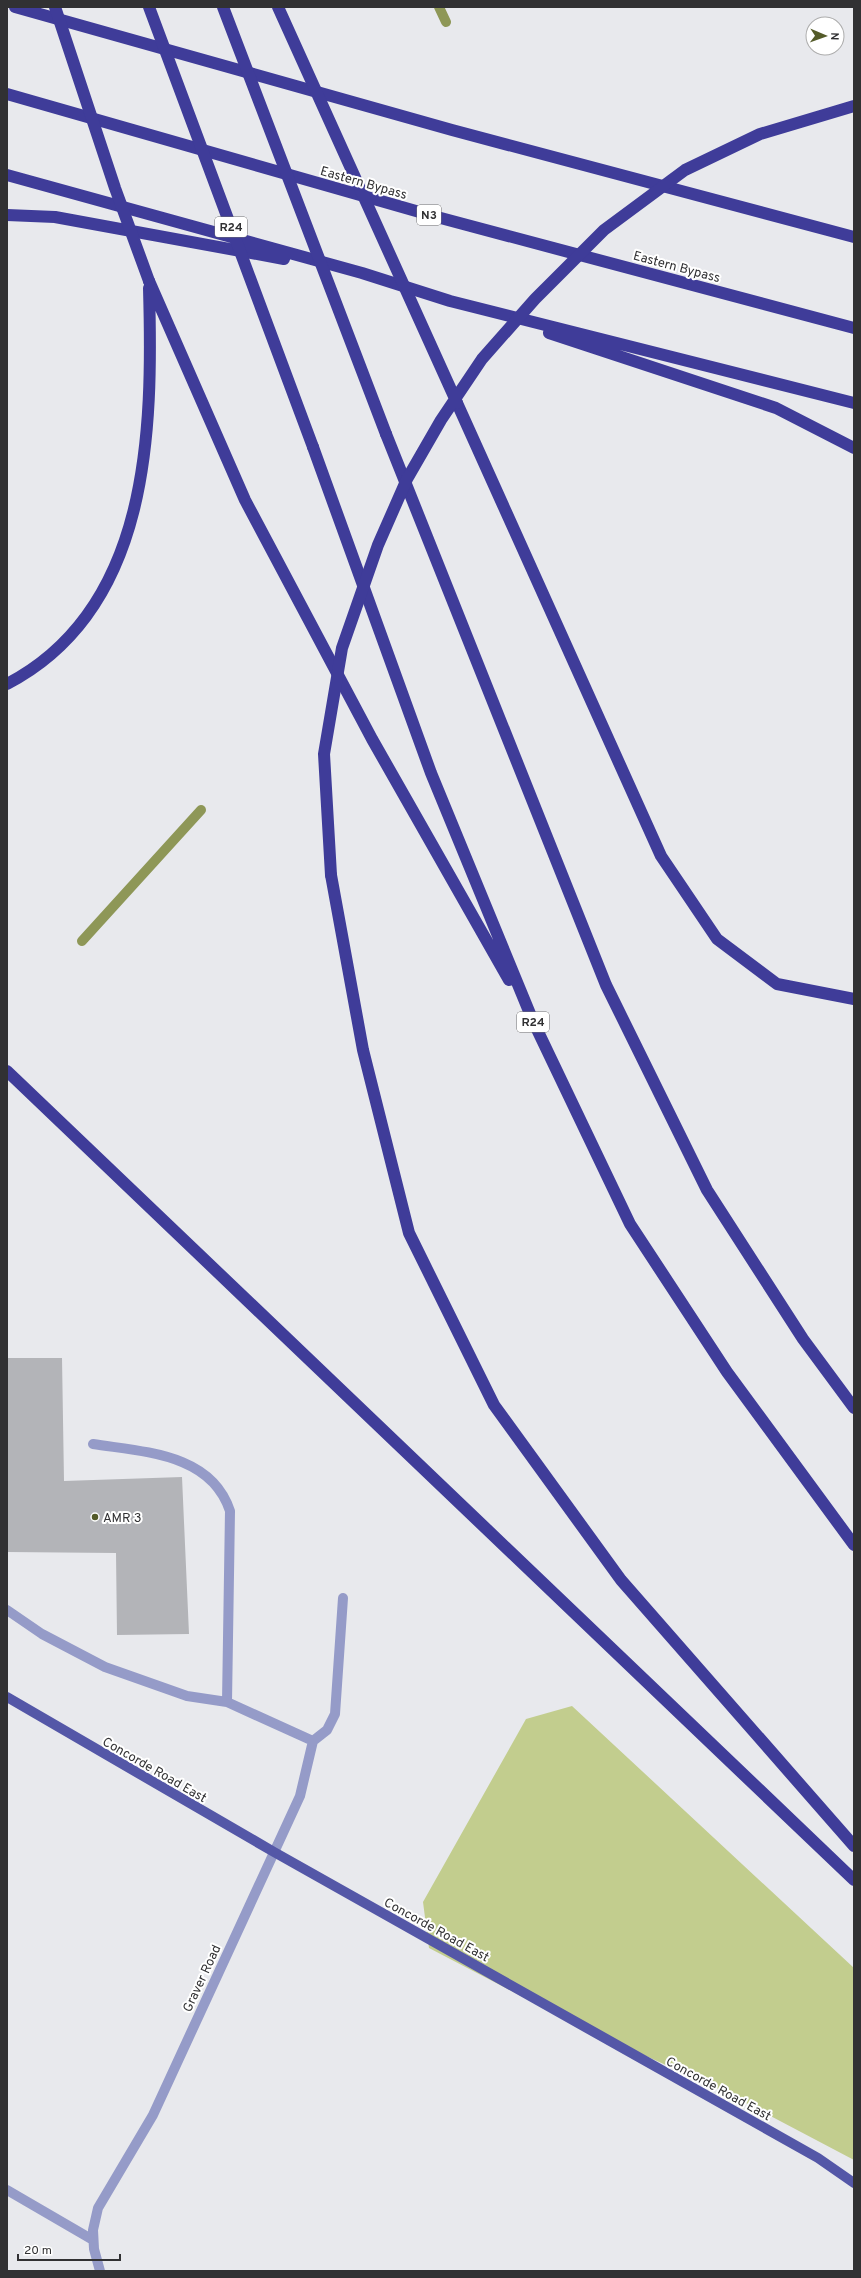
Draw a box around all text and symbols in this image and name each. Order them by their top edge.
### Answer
north arrow [805,16,845,56]
text: N [827,32,841,41]
street label: Eastern Bypass [318,164,409,204]
road number: N3 [417,205,441,225]
road number: R24 [215,217,247,237]
street label: Eastern Bypass [631,249,722,287]
road number: R24 [517,1012,549,1032]
place label: AMR 3 [103,1511,142,1527]
marker: AMR 3 [90,1512,100,1522]
street label: Concorde Road East [99,1734,209,1807]
street label: Concorde Road East [381,1895,491,1966]
street label: Graver Road [180,1943,225,2015]
street label: Concorde Road East [663,2054,773,2125]
scale bar [18,2236,120,2262]
text: 20 m [24,2243,52,2259]

